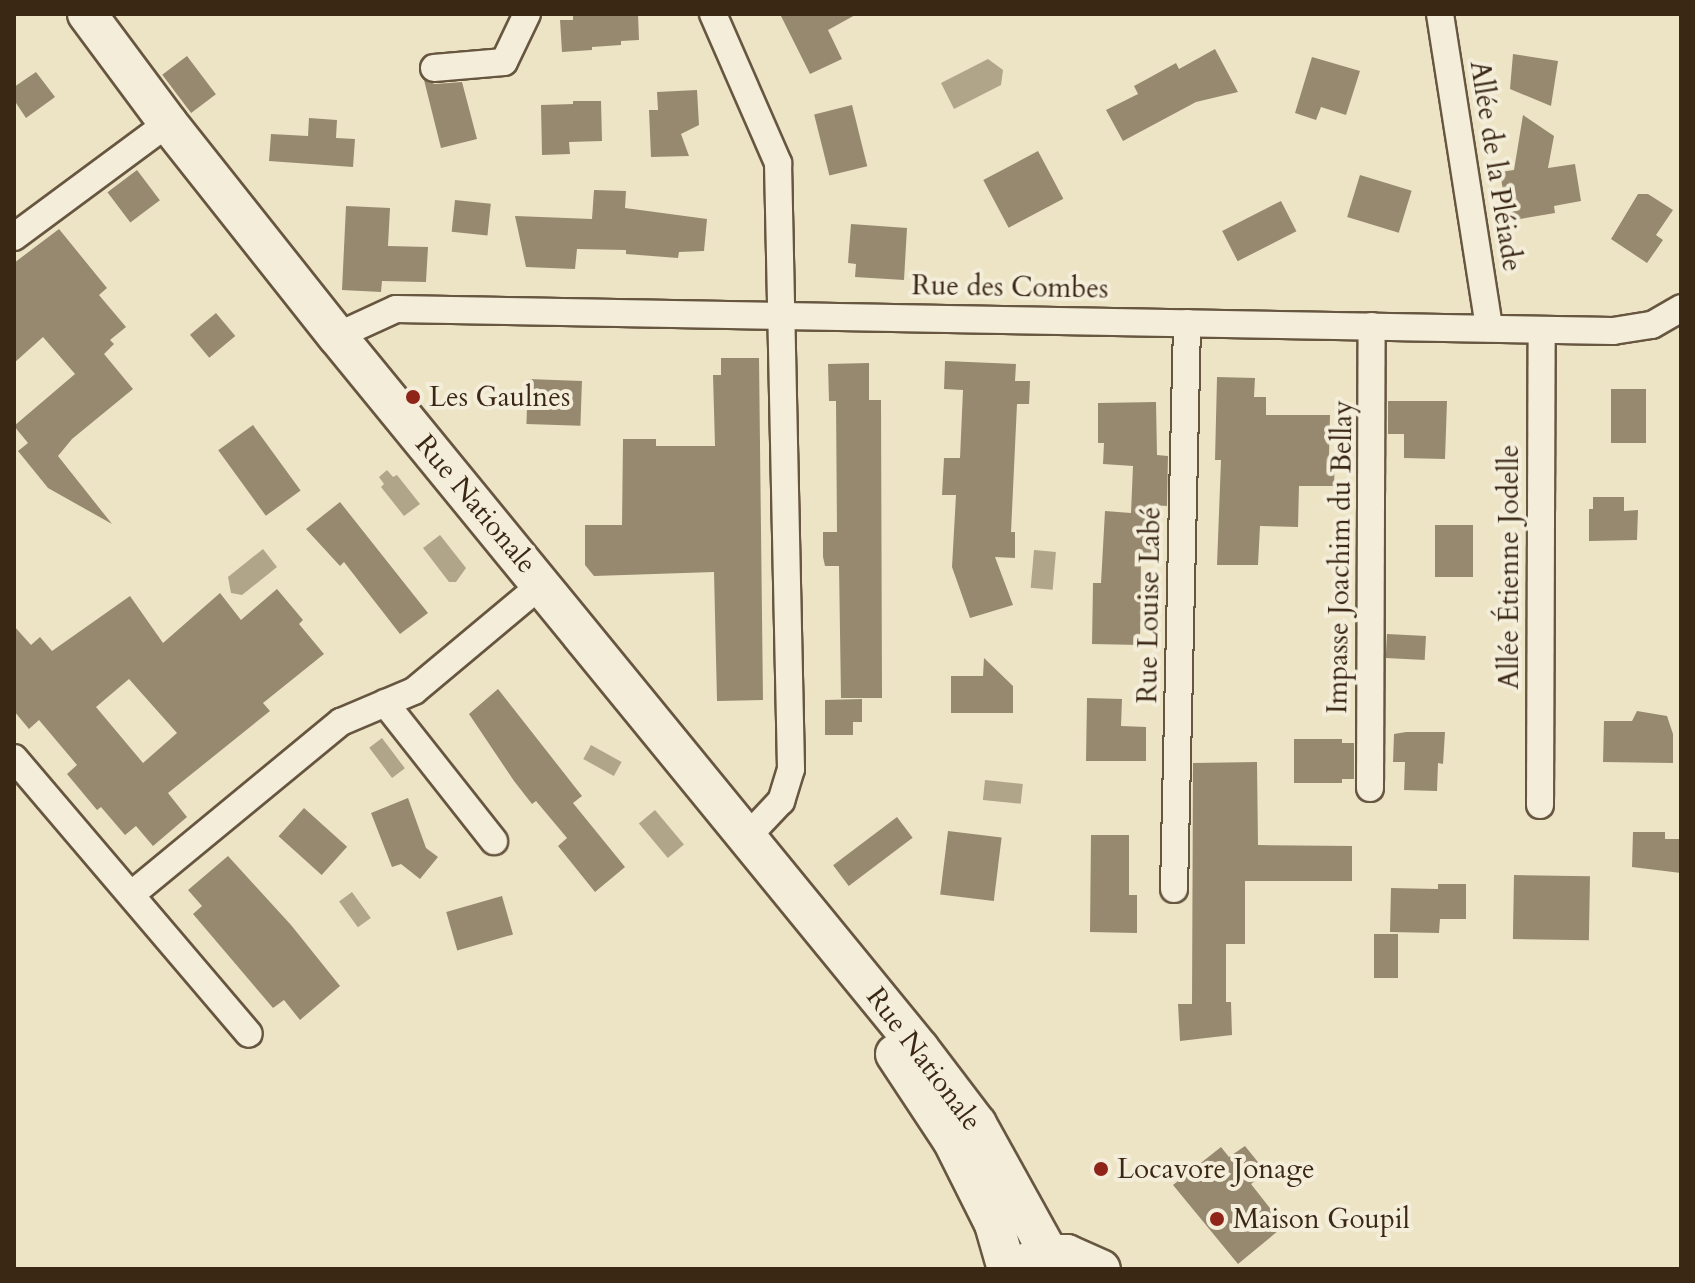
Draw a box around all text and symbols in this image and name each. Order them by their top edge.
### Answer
street label: Allée de la Pléiade [1463,58,1529,274]
street label: Rue des Combes [911,268,1109,306]
place label: Les Gaulnes [429,380,570,414]
marker: Les Gaulnes [404,388,422,406]
street label: Impasse Joachim du Bellay [1320,400,1360,714]
street label: Rue Nationale [408,428,544,580]
street label: Allée Étienne Jodelle [1492,444,1526,690]
street label: Rue Louise Labé [1130,506,1168,704]
street label: Rue Nationale [859,981,989,1137]
place label: Locavore Jonage [1117,1152,1315,1186]
marker: Locavore Jonage [1092,1160,1110,1178]
place label: Maison Goupil [1233,1202,1410,1236]
marker: Maison Goupil [1208,1210,1226,1228]

